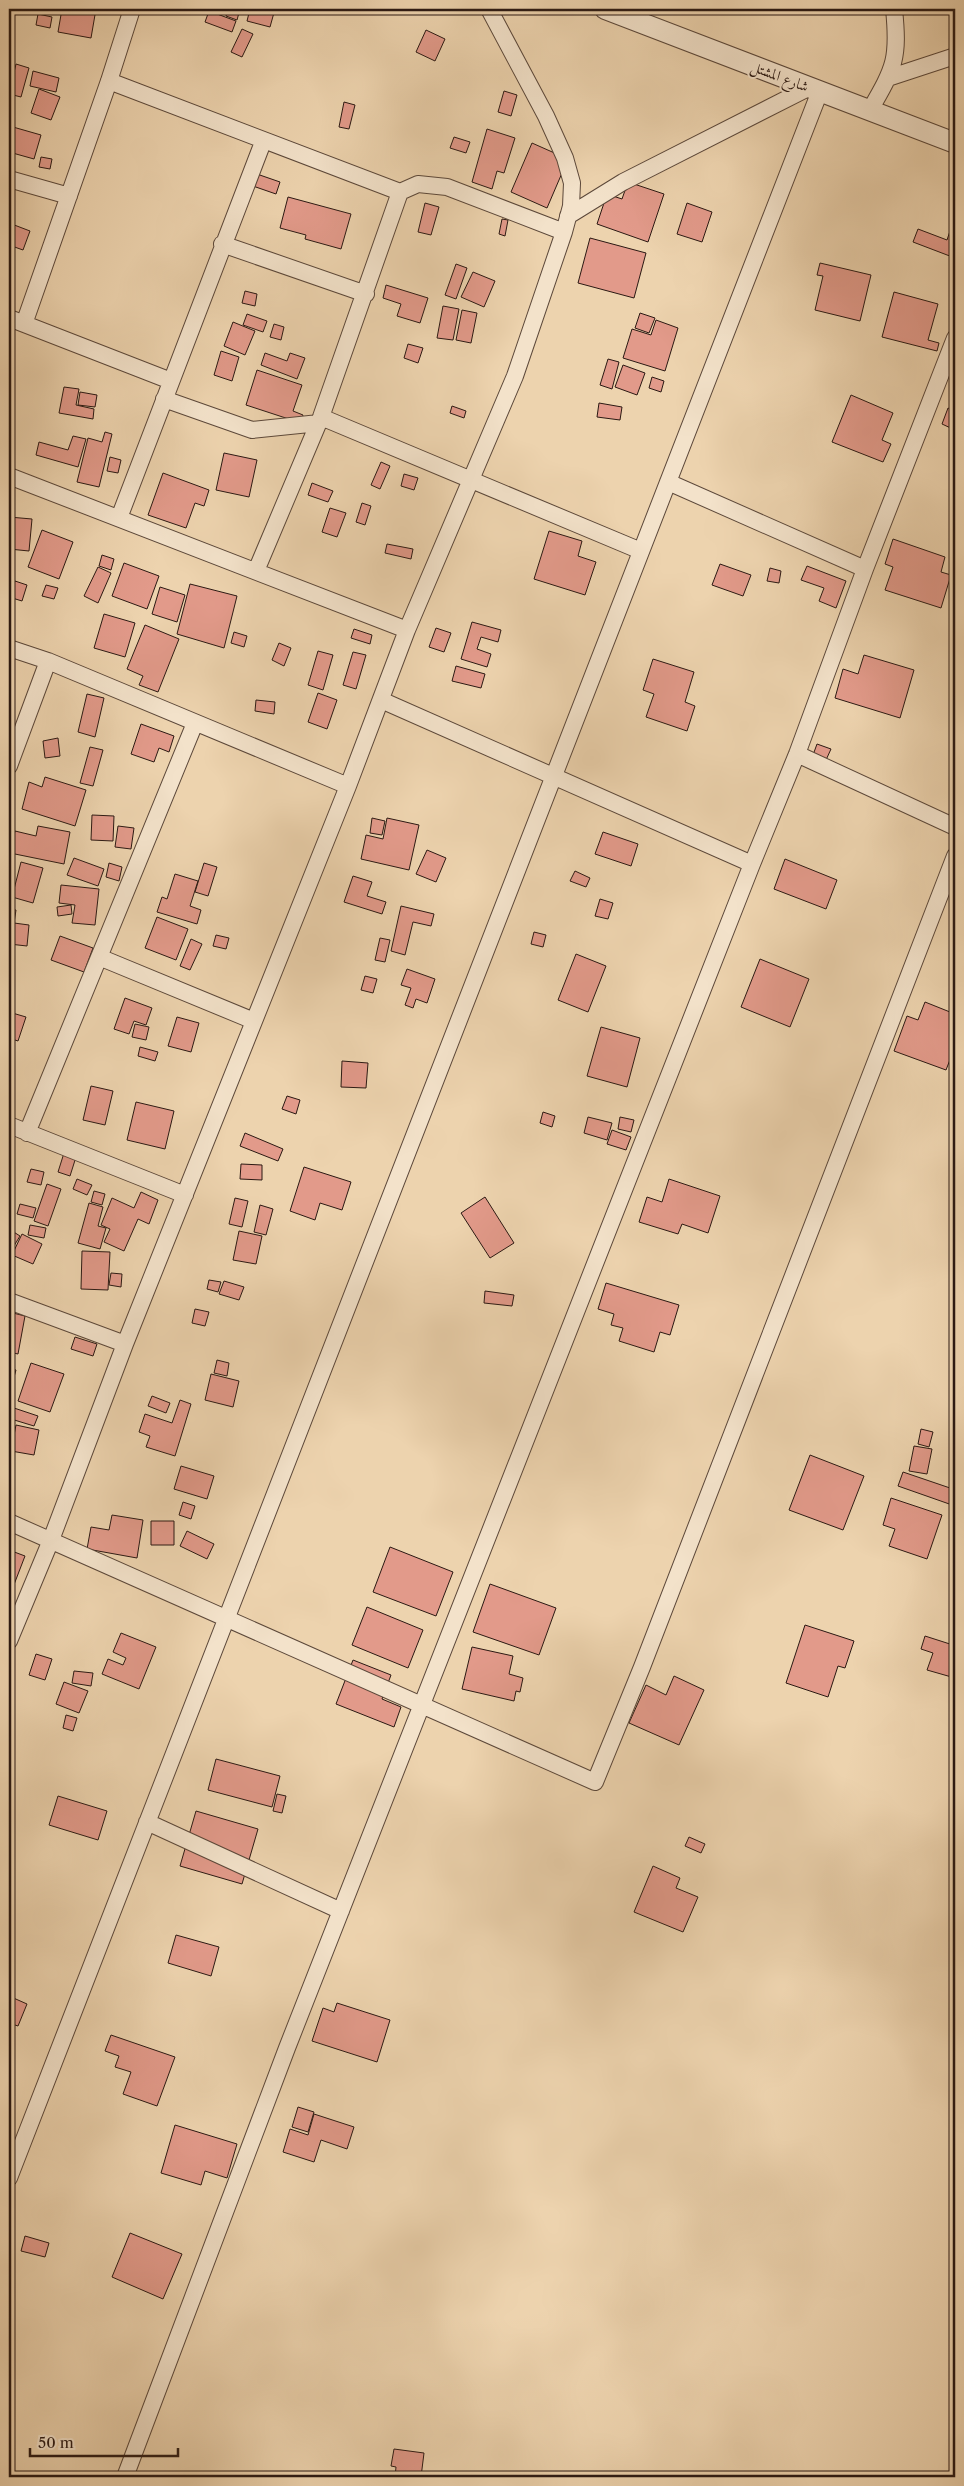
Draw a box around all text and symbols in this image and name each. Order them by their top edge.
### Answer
street label: شارع المشتل [747,56,812,99]
scale bar [30,2426,178,2458]
text: 50 m [38,2433,74,2452]

